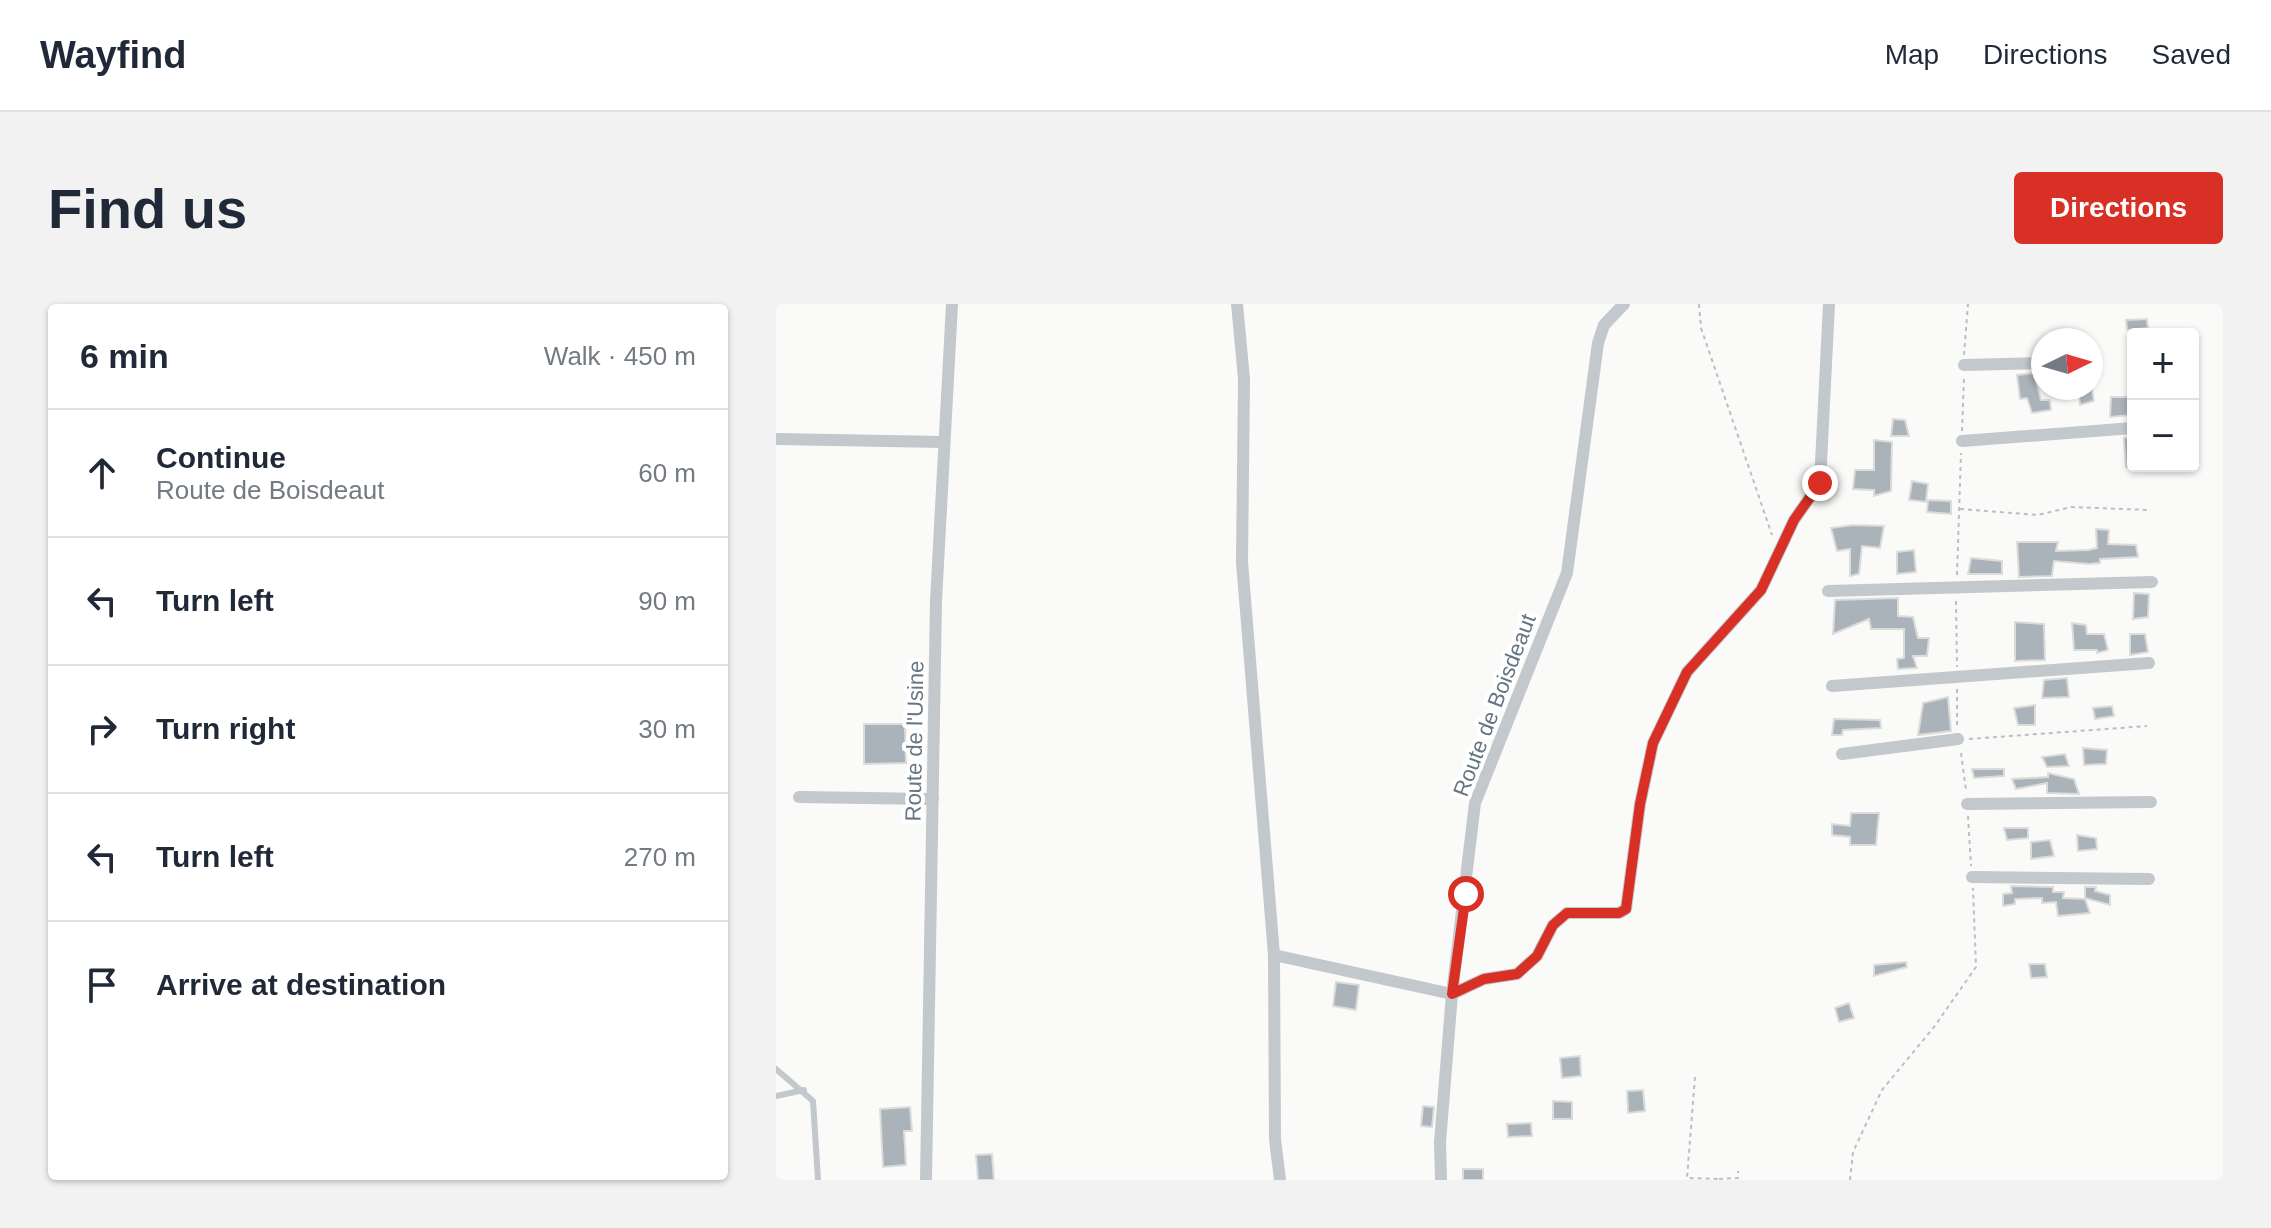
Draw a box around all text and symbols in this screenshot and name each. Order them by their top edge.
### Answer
text: Wayfind [40,34,186,76]
text: Map [1885,39,1939,70]
text: Directions [1983,39,2108,70]
text: Saved [2152,39,2231,70]
button: Directions [2014,172,2223,244]
text: Find us [48,177,247,240]
north arrow [2031,328,2103,400]
map controls [2127,328,2199,472]
button: + [2127,328,2199,400]
text: 6 min [80,337,169,375]
text: Walk · 450 m [544,341,696,371]
button: − [2127,400,2199,472]
text: Continue [156,441,286,474]
icon: ahead [80,451,124,495]
text: 60 m [638,458,696,488]
route end [1802,465,1838,501]
text: Route de Boisdeaut [156,475,384,505]
icon: left [80,579,124,623]
text: Turn left [156,584,274,617]
text: 90 m [638,586,696,616]
street label: Route de Boisdeaut [1448,610,1541,800]
street label: Route de l'Usine [901,660,928,822]
icon: right [80,707,124,751]
text: Turn right [156,712,295,745]
text: 30 m [638,714,696,744]
icon: left [80,835,124,879]
text: Turn left [156,840,274,873]
text: 270 m [624,842,696,872]
route start [1448,876,1484,912]
icon: arrive [80,963,124,1007]
text: Arrive at destination [156,968,446,1001]

